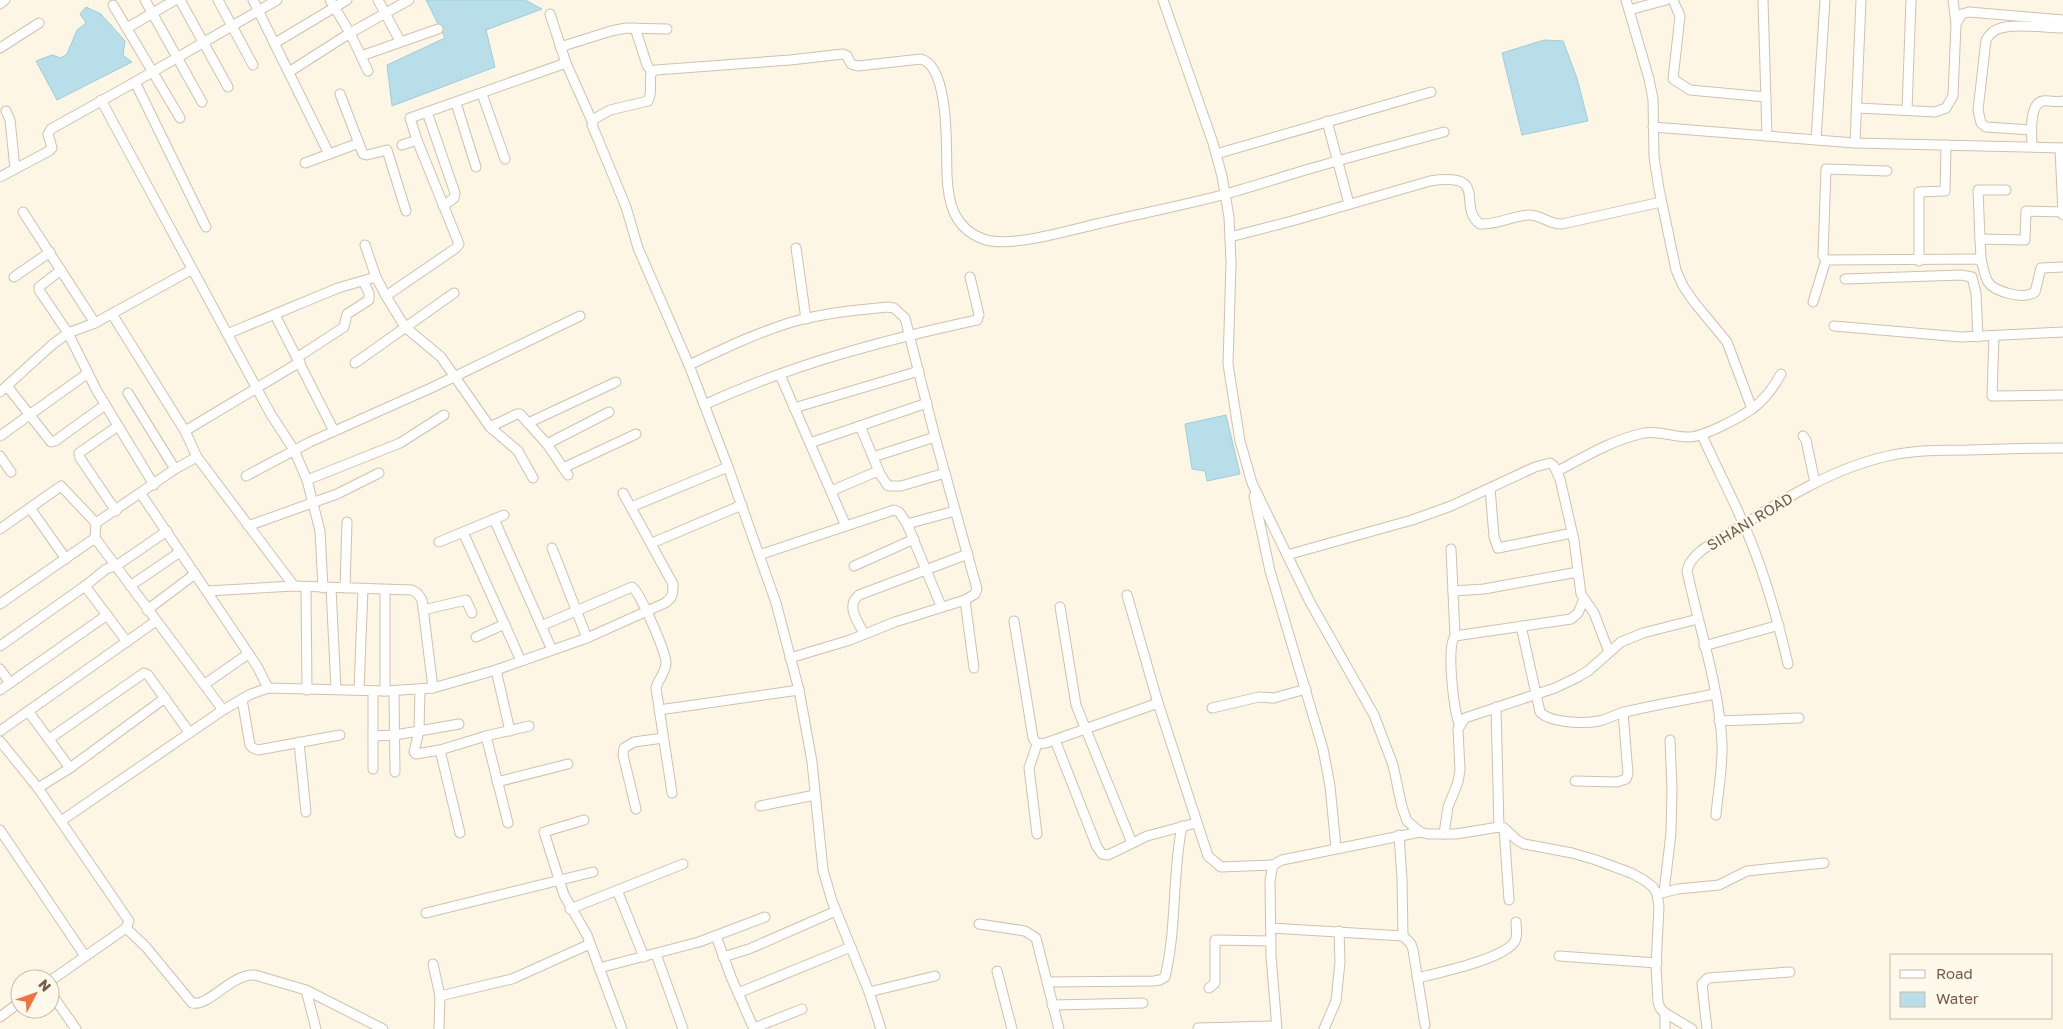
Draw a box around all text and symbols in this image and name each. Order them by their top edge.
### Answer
street label: SIHANI ROAD [1703,488,1796,554]
legend [1890,954,2053,1019]
text: Road [1936,964,1973,982]
north arrow [10,969,60,1019]
text: N [35,976,55,995]
text: Water [1936,989,1979,1007]

